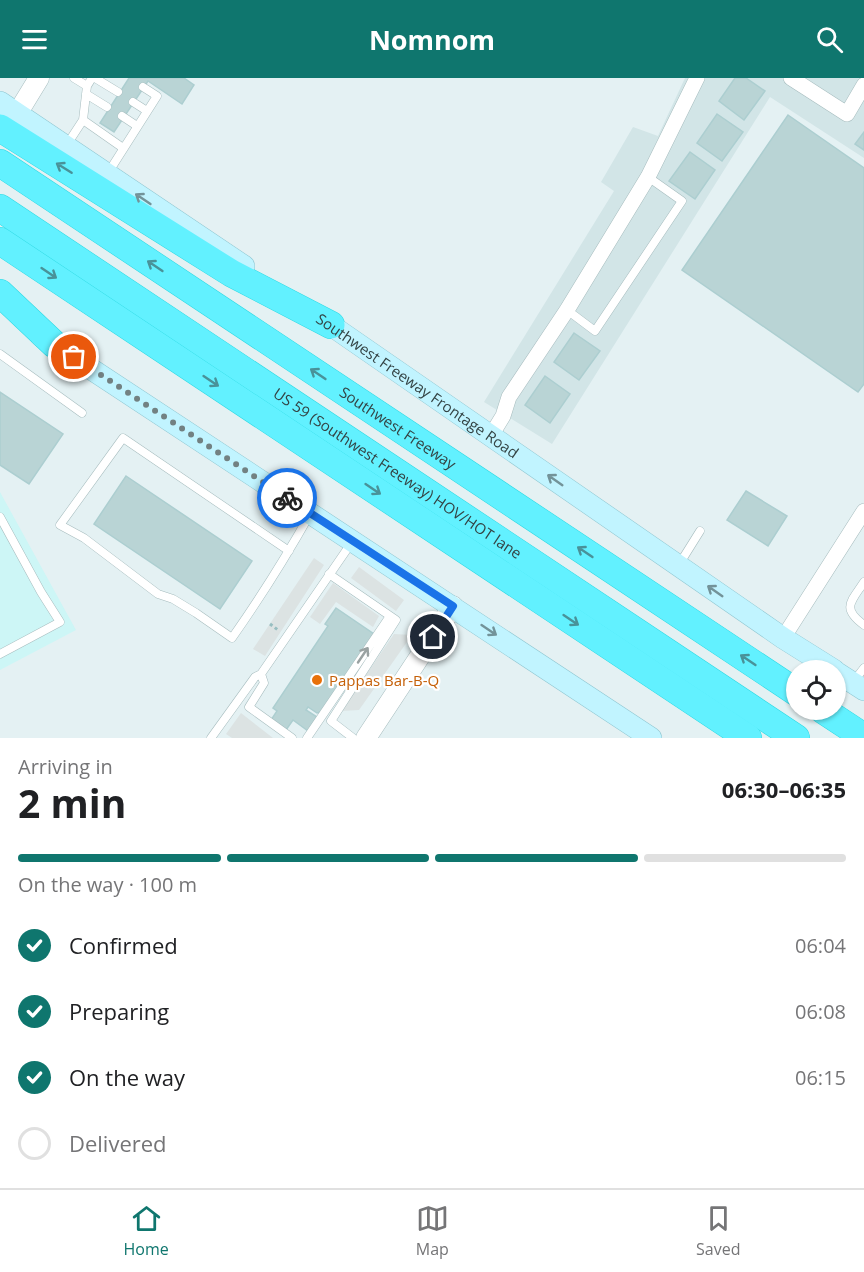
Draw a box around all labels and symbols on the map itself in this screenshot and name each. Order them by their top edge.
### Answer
one-way arrow [56,162,73,174]
one-way arrow [136,193,152,205]
one-way arrow [148,260,164,272]
one-way arrow [40,267,56,279]
street label: Southwest Freeway Frontage Road [313,310,523,460]
pin [48,331,99,382]
one-way arrow [310,368,327,380]
one-way arrow [202,375,219,387]
street label: Southwest Freeway [337,382,459,472]
street label: US 59 (Southwest Freeway) HOV/HOT lane [270,383,526,563]
courier [257,468,317,528]
one-way arrow [548,474,564,486]
one-way arrow [365,483,381,495]
one-way arrow [577,545,594,558]
one-way arrow [708,585,724,597]
pin [407,611,458,662]
one-way arrow [562,615,579,627]
one-way arrow [480,624,497,636]
one-way arrow [357,646,370,663]
one-way arrow [739,653,756,666]
place label: Pappas Bar-B-Q [329,670,439,690]
marker: Pappas Bar-B-Q [310,673,324,687]

